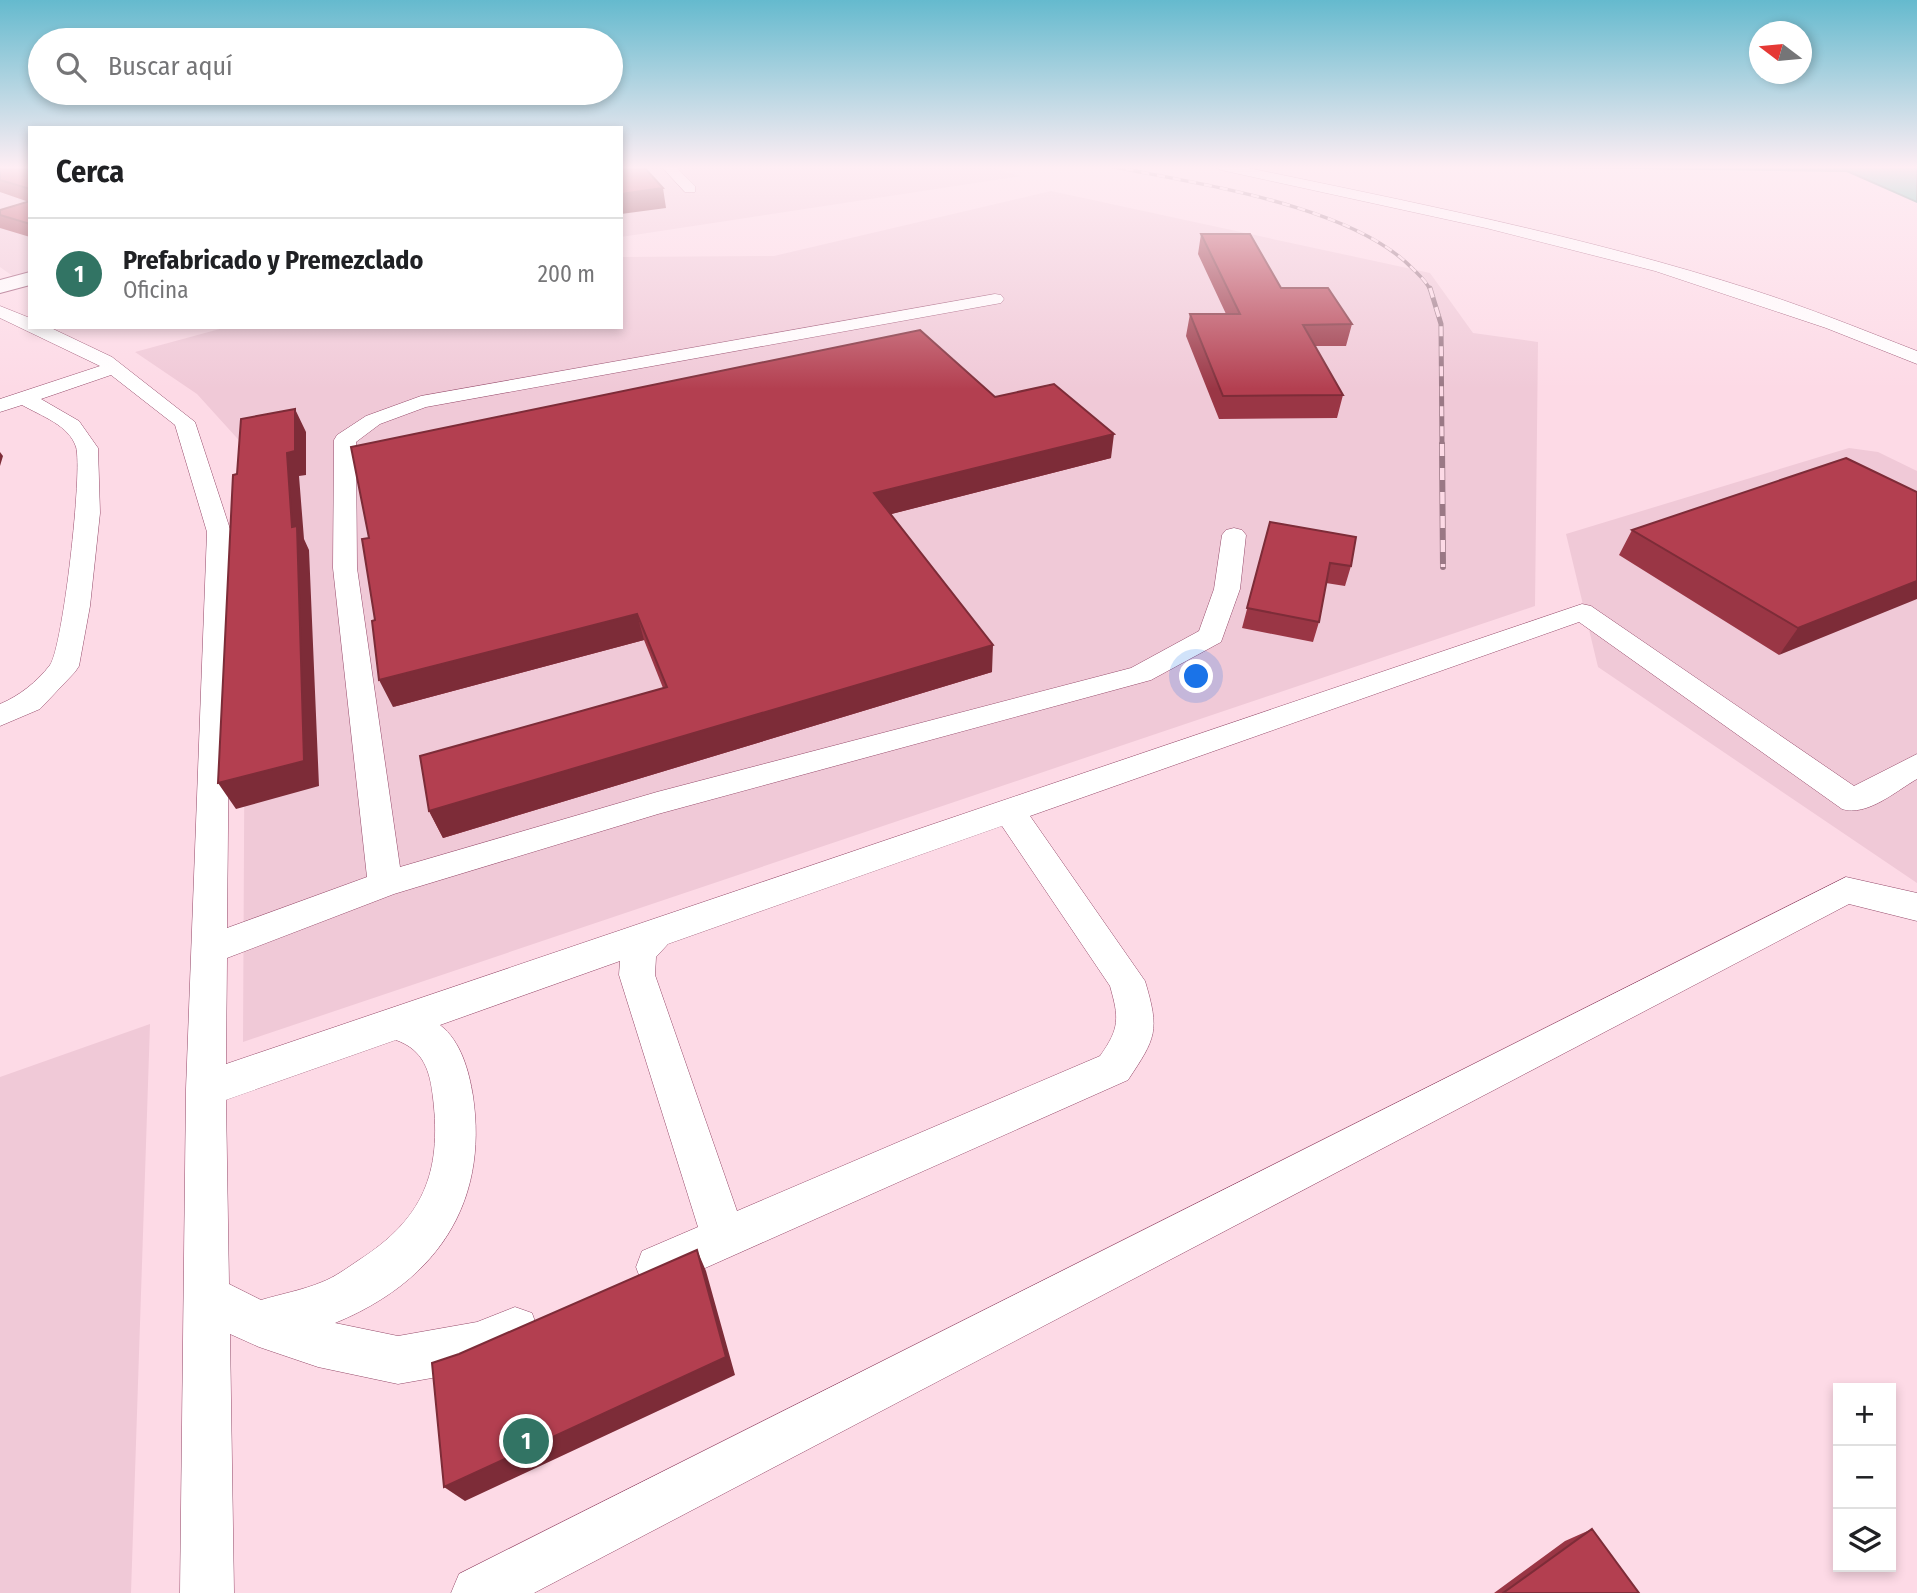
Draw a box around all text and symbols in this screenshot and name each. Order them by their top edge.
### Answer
north arrow [1749,21,1812,84]
search box [28,28,623,105]
icon: search [52,48,90,86]
text: Buscar aquí [108,51,233,82]
text: Cerca [56,154,124,190]
text: Prefabricado y Premezclado [123,245,423,276]
text: 1 [74,260,84,288]
text: 200 m [538,260,595,288]
text: Oficina [123,276,189,304]
your location [1179,659,1213,693]
map controls [1833,1383,1896,1572]
button: + [1833,1383,1896,1446]
pin: 1 [503,1415,549,1467]
button: − [1833,1446,1896,1509]
button: layers [1833,1509,1896,1572]

